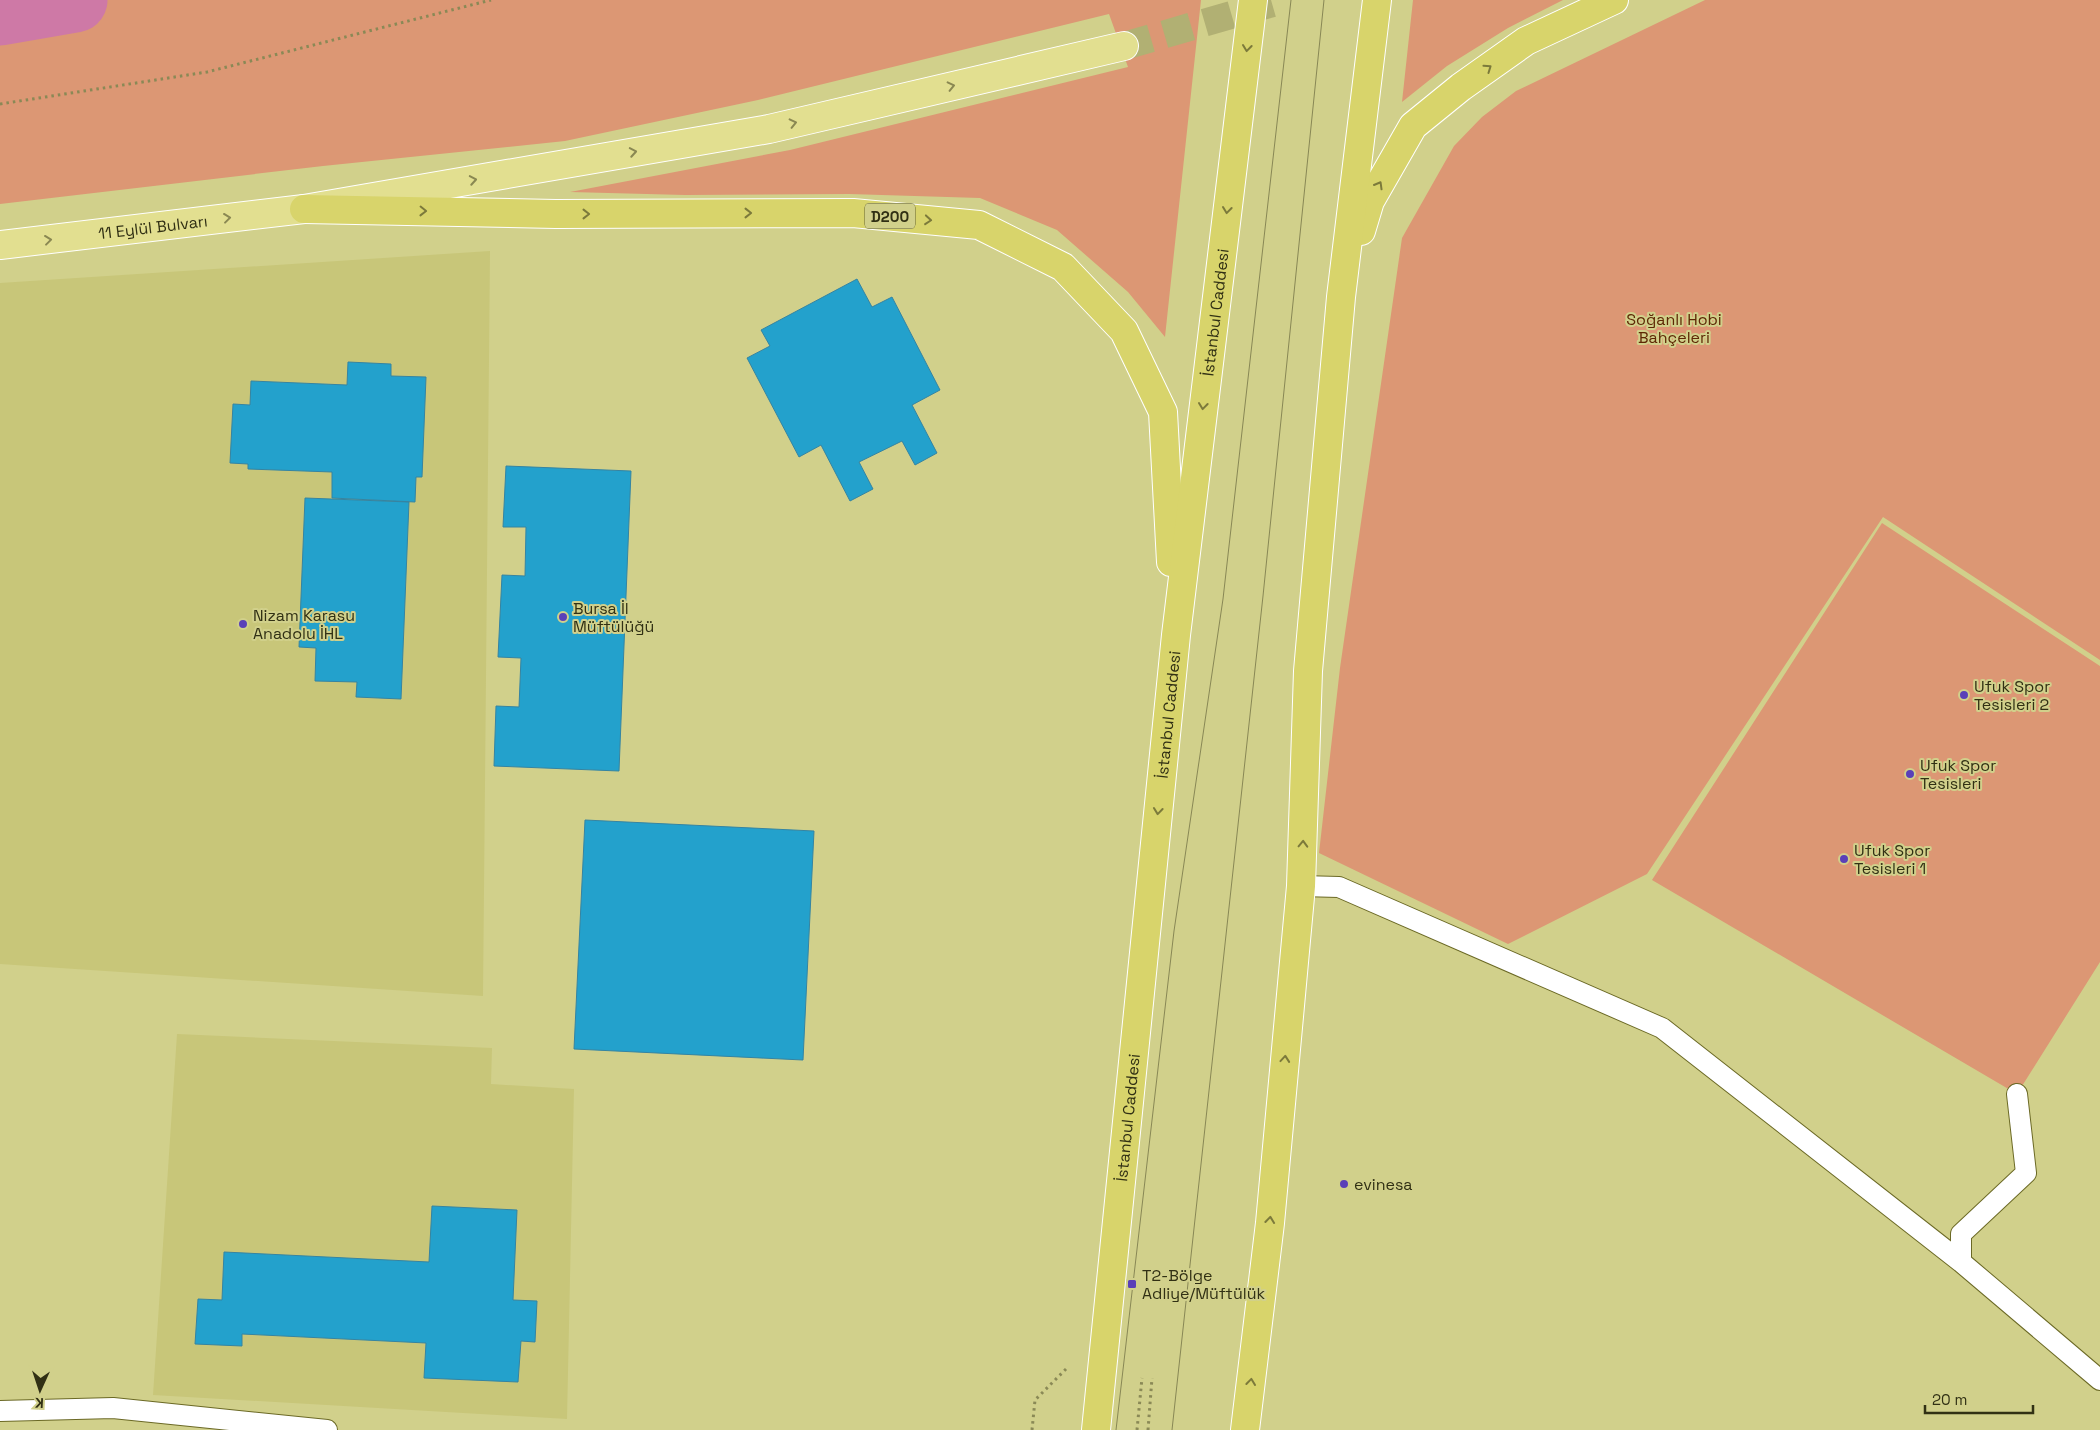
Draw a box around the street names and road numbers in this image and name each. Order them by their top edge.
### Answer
road number: D200 [865,204,915,228]
street label: 11 Eylül Bulvarı [97,210,209,244]
street label: İstanbul Caddesi [1197,247,1233,377]
street label: İstanbul Caddesi [1151,650,1185,780]
street label: İstanbul Caddesi [1111,1053,1144,1183]

